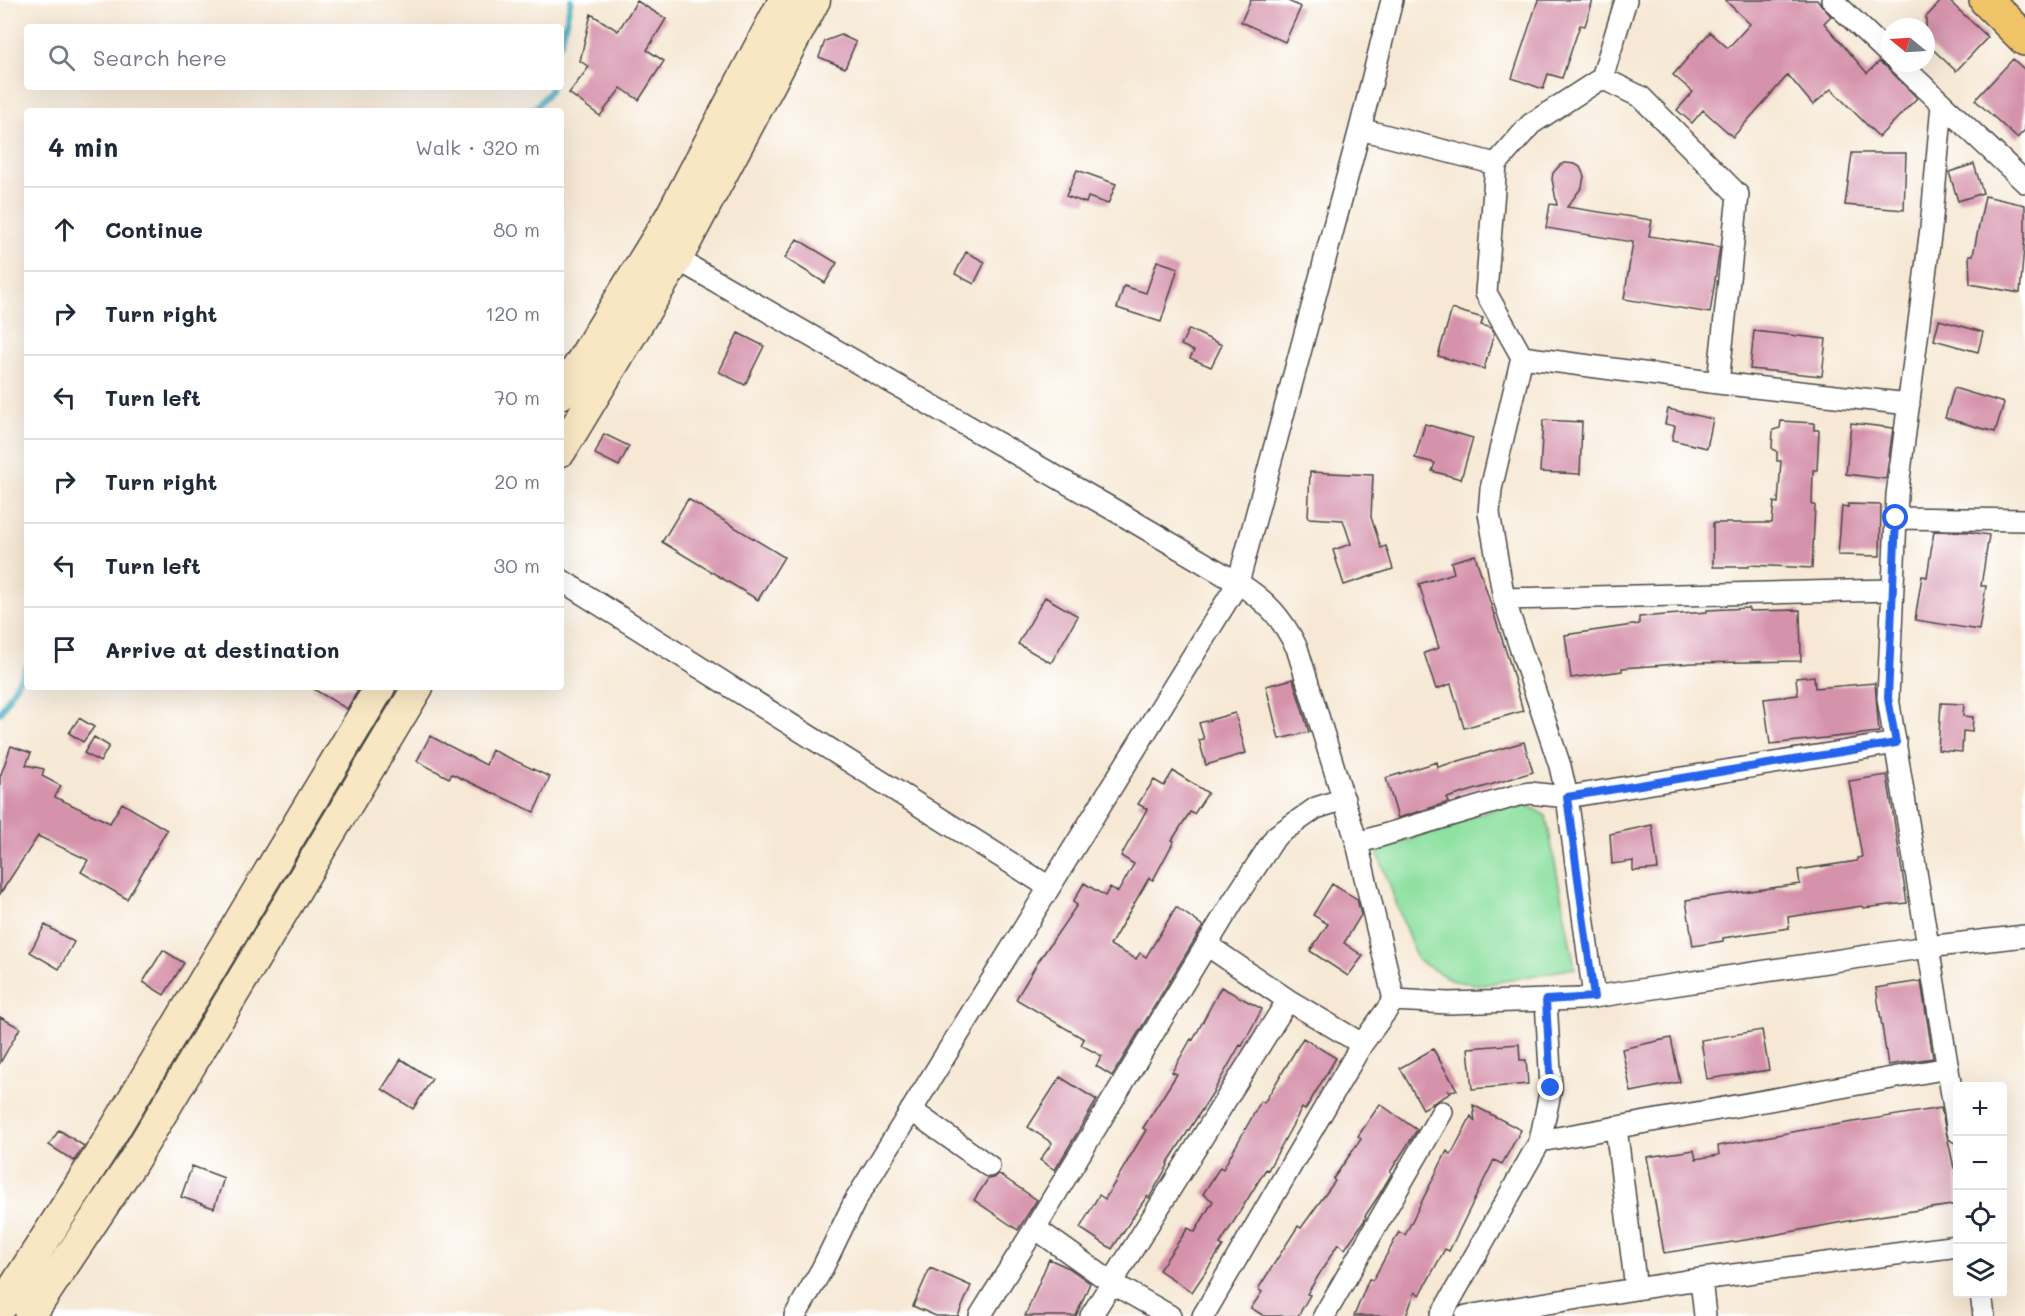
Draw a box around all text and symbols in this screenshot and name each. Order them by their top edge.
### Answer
north arrow [1881,18,1935,72]
search box [24,24,564,90]
icon: search [45,41,78,74]
text: Search here [93,43,227,72]
text: 4 min [48,130,118,164]
text: Walk · 320 m [415,134,540,160]
icon: ahead [48,213,81,246]
text: Continue [105,215,203,244]
text: 80 m [493,216,540,242]
icon: right [48,297,81,330]
text: Turn right [105,299,217,328]
text: 120 m [485,300,540,326]
icon: left [48,381,81,414]
text: Turn left [105,383,201,412]
text: 70 m [494,384,540,410]
icon: right [48,465,81,498]
text: Turn right [105,467,217,496]
text: 20 m [494,468,540,494]
route start [1882,504,1908,530]
icon: left [48,549,81,582]
text: Turn left [105,551,201,580]
text: 30 m [494,552,540,578]
icon: arrive [48,633,81,666]
text: Arrive at destination [105,635,340,664]
route end [1537,1074,1563,1100]
map controls [1953,1082,2007,1298]
button: + [1953,1082,2007,1136]
button: − [1953,1136,2007,1190]
button: locate [1953,1190,2007,1244]
button: layers [1953,1244,2007,1298]

